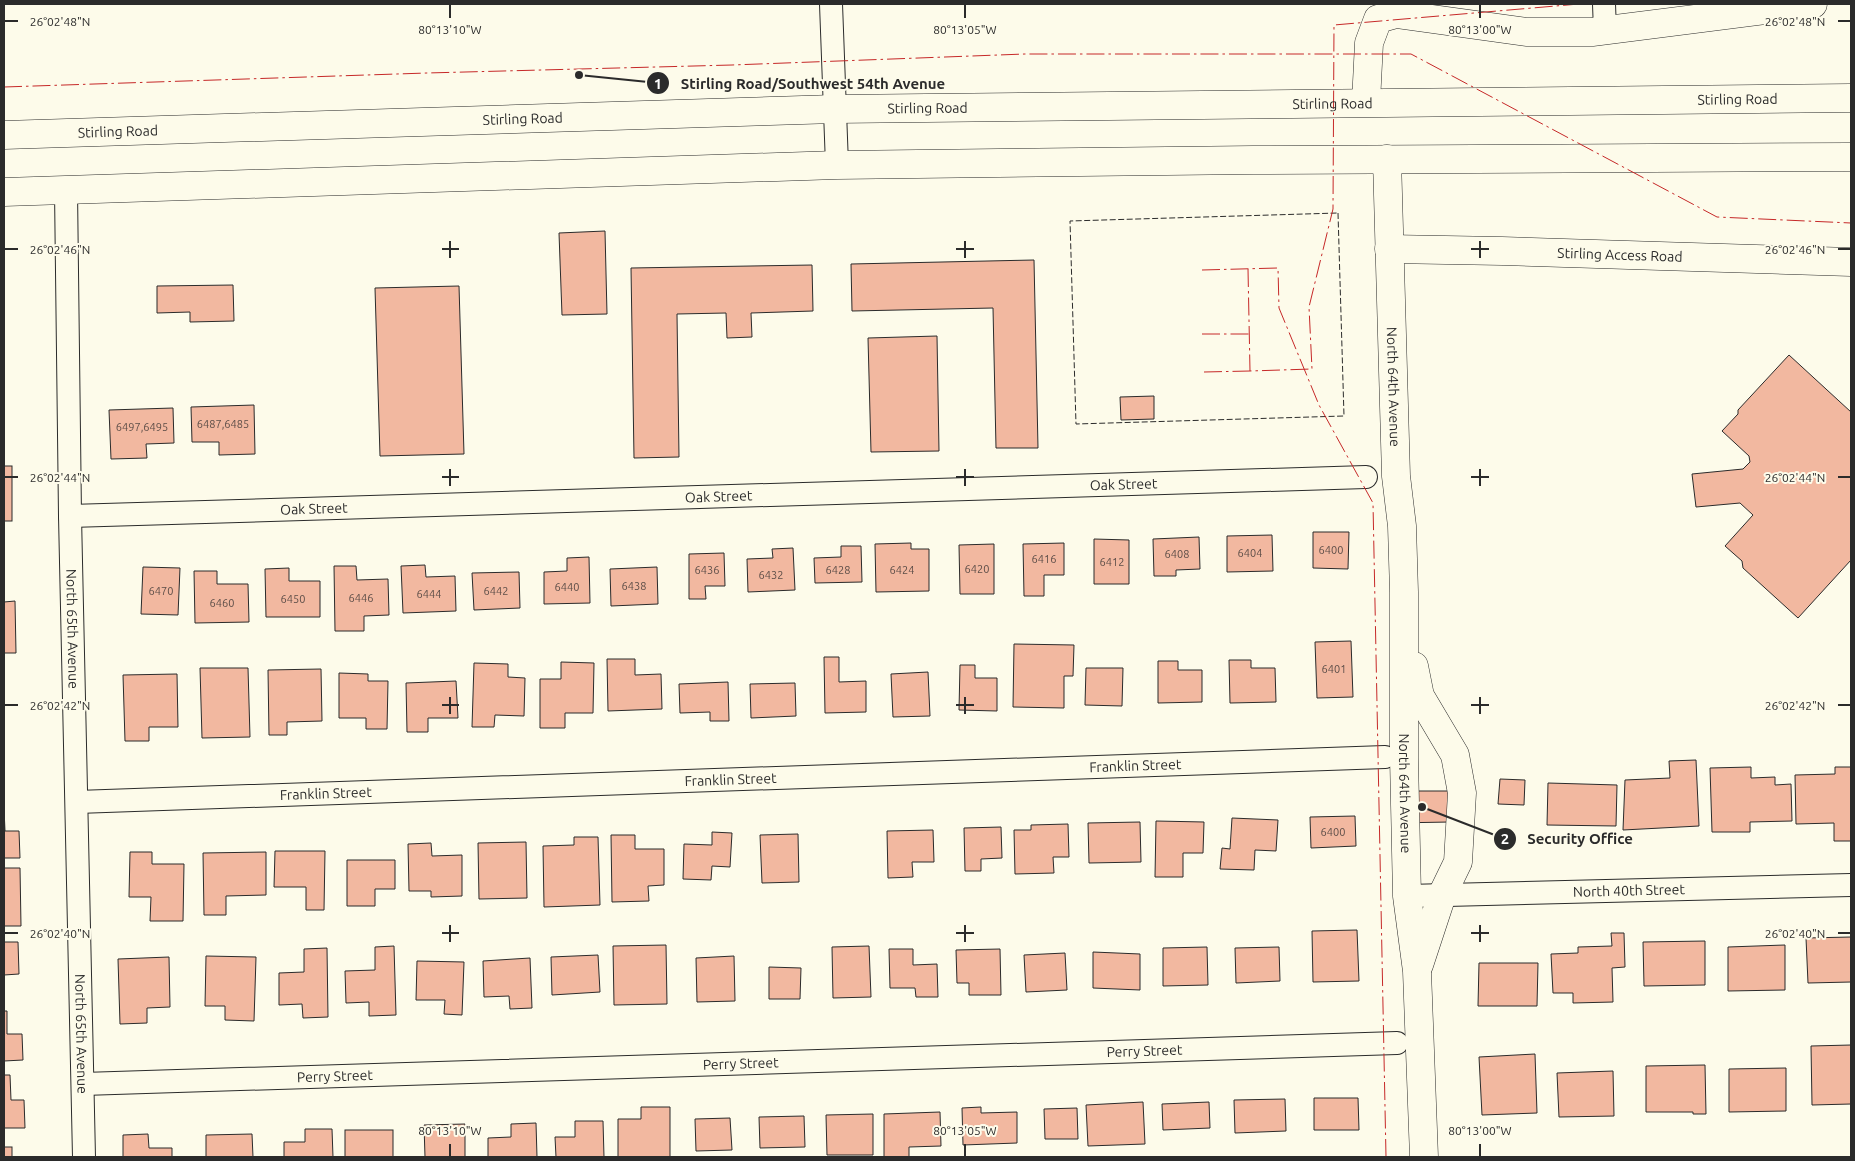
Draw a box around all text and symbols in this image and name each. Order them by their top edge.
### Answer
text: 26°02'48"N [30,15,90,28]
text: 26°02'48"N [1765,15,1825,28]
text: 80°13'10"W [418,23,482,36]
text: 80°13'05"W [933,23,997,36]
text: 80°13'00"W [1448,23,1512,36]
callout: Stirling Road/Southwest 54th Avenue [646,68,955,98]
text: 1 [654,75,662,92]
text: Stirling Road/Southwest 54th Avenue [681,75,945,92]
street label: Stirling Road [1697,91,1778,108]
street label: Stirling Road [1292,95,1373,112]
street label: Stirling Road [887,100,968,116]
street label: Stirling Road [482,110,563,128]
street label: Stirling Road [78,122,158,141]
text: 26°02'46"N [30,243,90,256]
text: 26°02'46"N [1765,243,1825,256]
street label: Stirling Access Road [1557,245,1683,265]
street label: North 64th Avenue [1384,327,1403,447]
house number: 6487,6485 [197,418,249,430]
house number: 6497,6495 [116,421,168,433]
text: 26°02'44"N [30,471,90,484]
text: 26°02'44"N [1765,471,1825,484]
street label: Oak Street [1090,475,1158,493]
street label: Oak Street [685,487,753,505]
street label: Oak Street [280,500,348,518]
house number: 6400 [1319,544,1343,556]
house number: 6404 [1238,547,1262,559]
house number: 6408 [1165,548,1189,560]
house number: 6416 [1032,553,1056,565]
house number: 6412 [1100,556,1124,568]
house number: 6420 [965,563,989,575]
house number: 6436 [695,564,719,576]
house number: 6428 [826,564,850,576]
house number: 6424 [890,564,914,576]
street label: North 65th Avenue [63,569,82,689]
house number: 6432 [759,569,783,581]
house number: 6438 [622,580,646,592]
house number: 6440 [555,581,579,593]
house number: 6470 [149,585,173,597]
house number: 6442 [484,585,508,597]
house number: 6444 [417,588,441,600]
house number: 6446 [349,592,373,604]
house number: 6450 [281,593,305,605]
house number: 6460 [210,597,234,609]
house number: 6401 [1322,663,1346,675]
text: 26°02'42"N [30,699,90,712]
text: 26°02'42"N [1765,699,1825,712]
street label: North 64th Avenue [1396,733,1414,854]
street label: Franklin Street [1089,756,1182,775]
street label: Franklin Street [684,770,777,789]
street label: Franklin Street [280,784,373,803]
callout: Security Office [1492,824,1643,854]
house number: 6400 [1321,826,1345,838]
text: 2 [1501,830,1509,847]
text: Security Office [1527,830,1633,847]
street label: North 40th Street [1573,881,1686,900]
text: 26°02'40"N [30,927,90,940]
text: 26°02'40"N [1765,927,1825,940]
street label: North 65th Avenue [72,974,91,1094]
street label: Perry Street [1106,1042,1183,1060]
street label: Perry Street [703,1054,779,1073]
street label: Perry Street [297,1067,374,1085]
text: 80°13'10"W [418,1124,482,1137]
text: 80°13'05"W [933,1124,997,1137]
text: 80°13'00"W [1448,1124,1512,1137]

